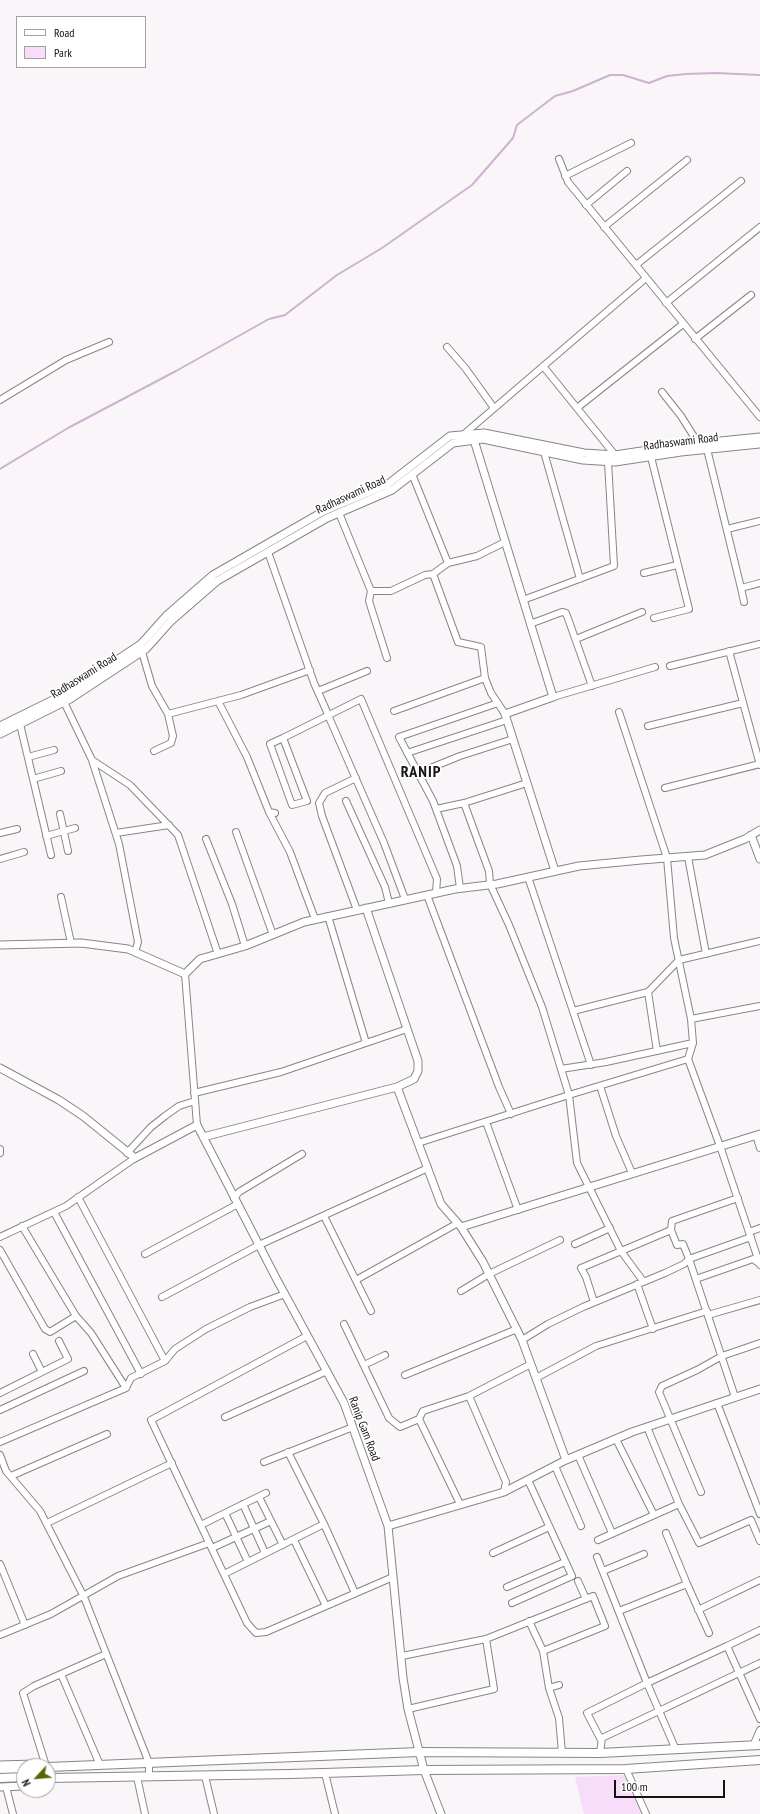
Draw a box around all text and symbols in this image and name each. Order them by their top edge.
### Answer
legend [16,16,146,68]
text: Road [54,25,74,40]
text: Park [54,45,72,60]
street label: Radhaswami Road [643,430,719,454]
street label: Radhaswami Road [314,473,388,517]
street label: Radhaswami Road [48,650,120,702]
district label: RANIP [401,762,441,782]
street label: Ranip Gam Road [345,1395,383,1463]
north arrow [16,1758,56,1798]
scale bar [616,1772,727,1798]
text: N [19,1777,34,1789]
text: 100 m [621,1779,648,1794]

